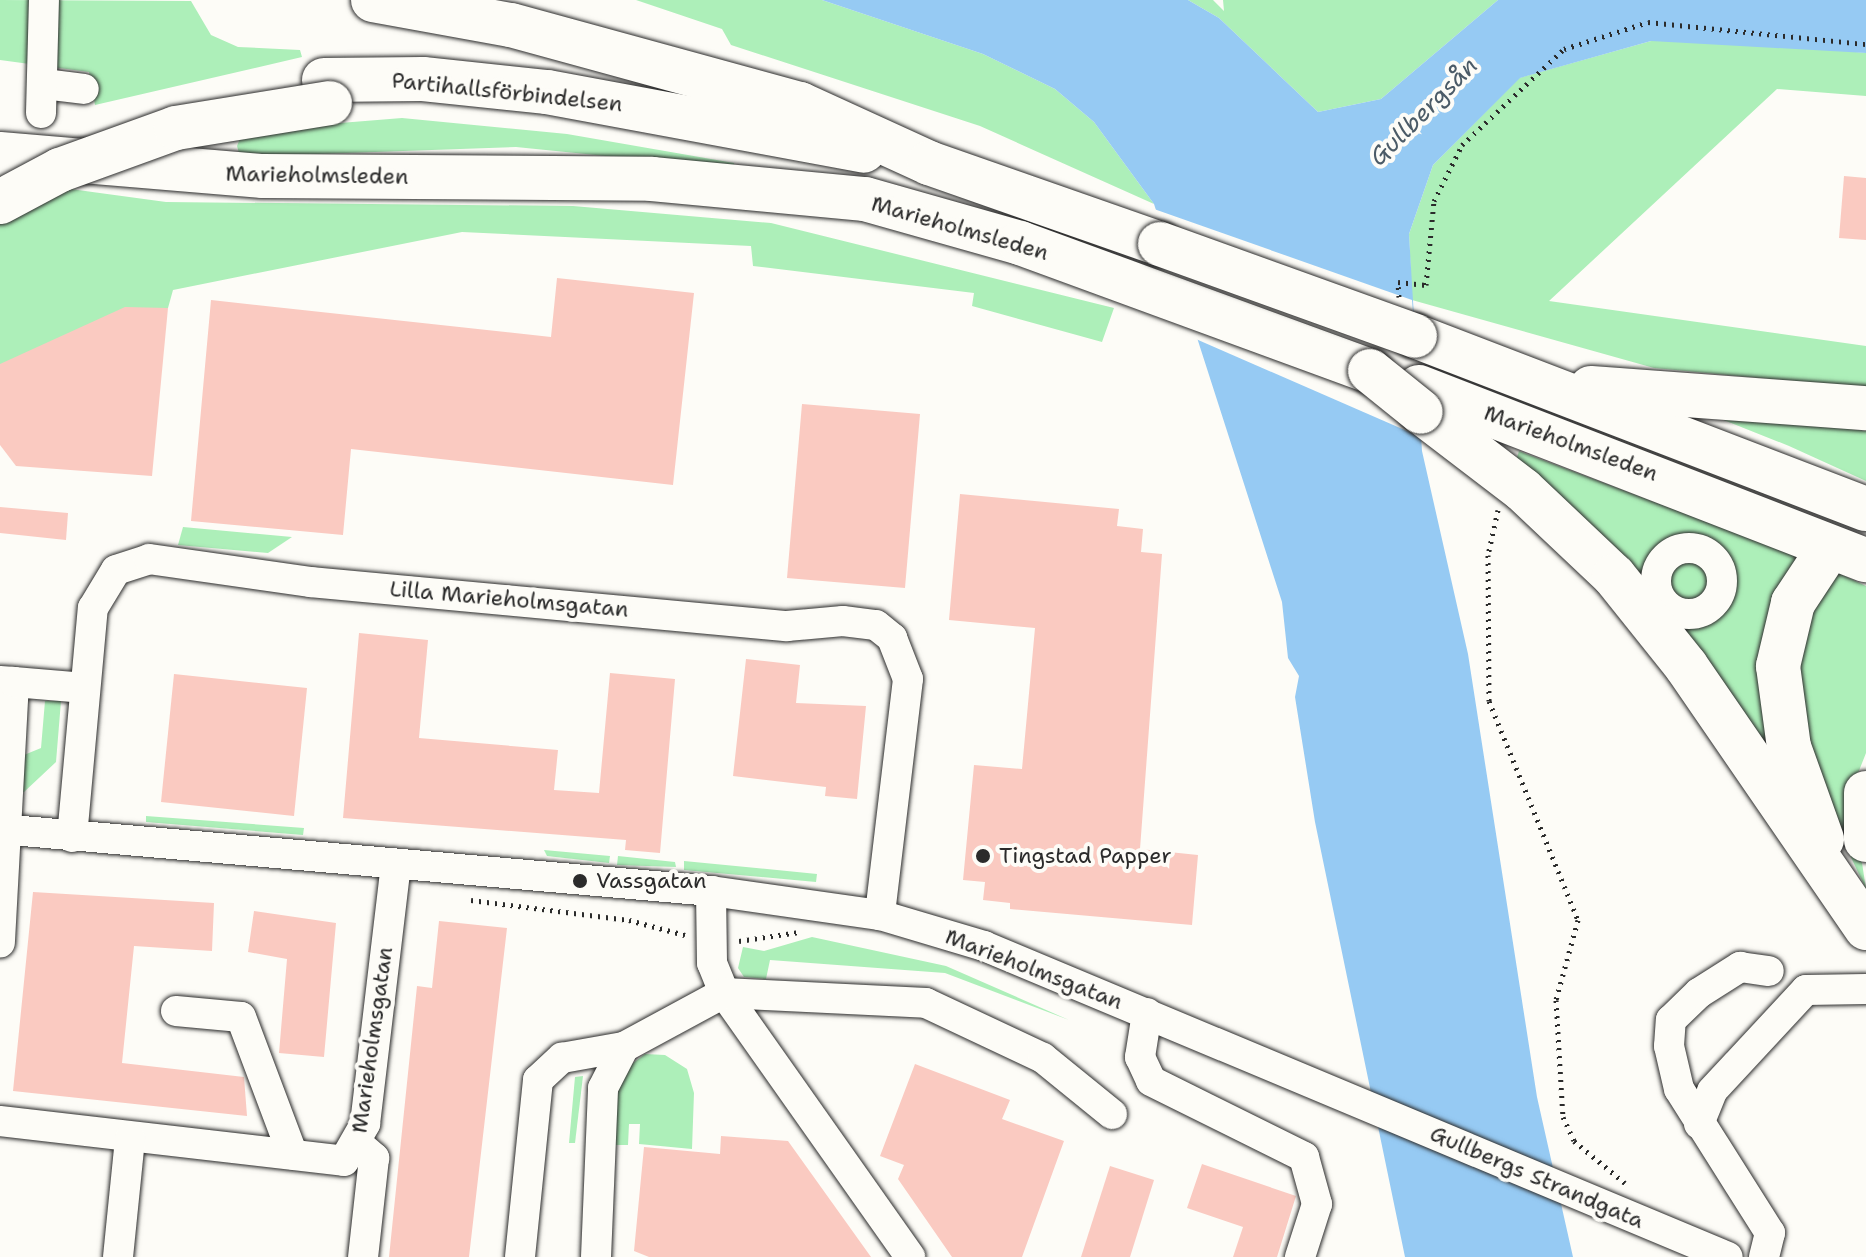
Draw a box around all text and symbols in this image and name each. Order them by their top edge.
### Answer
water label: Gullbergsån [1364,52,1484,172]
street label: Partihallsförbindelsen [390,67,624,117]
street label: Marieholmsleden [225,160,409,190]
street label: Marieholmsleden [868,190,1052,266]
street label: Marieholmsleden [1480,399,1662,487]
street label: Lilla Marieholmsgatan [388,575,630,623]
place label: Tingstad Papper [999,843,1172,869]
marker: Tingstad Papper [974,847,992,865]
place label: Vassgatan [596,868,707,894]
marker: Vassgatan [571,872,589,890]
street label: Marieholmsgatan [942,923,1126,1015]
street label: Marieholmsgatan [346,945,398,1135]
street label: Gullbergs Strandgata [1426,1120,1648,1234]

